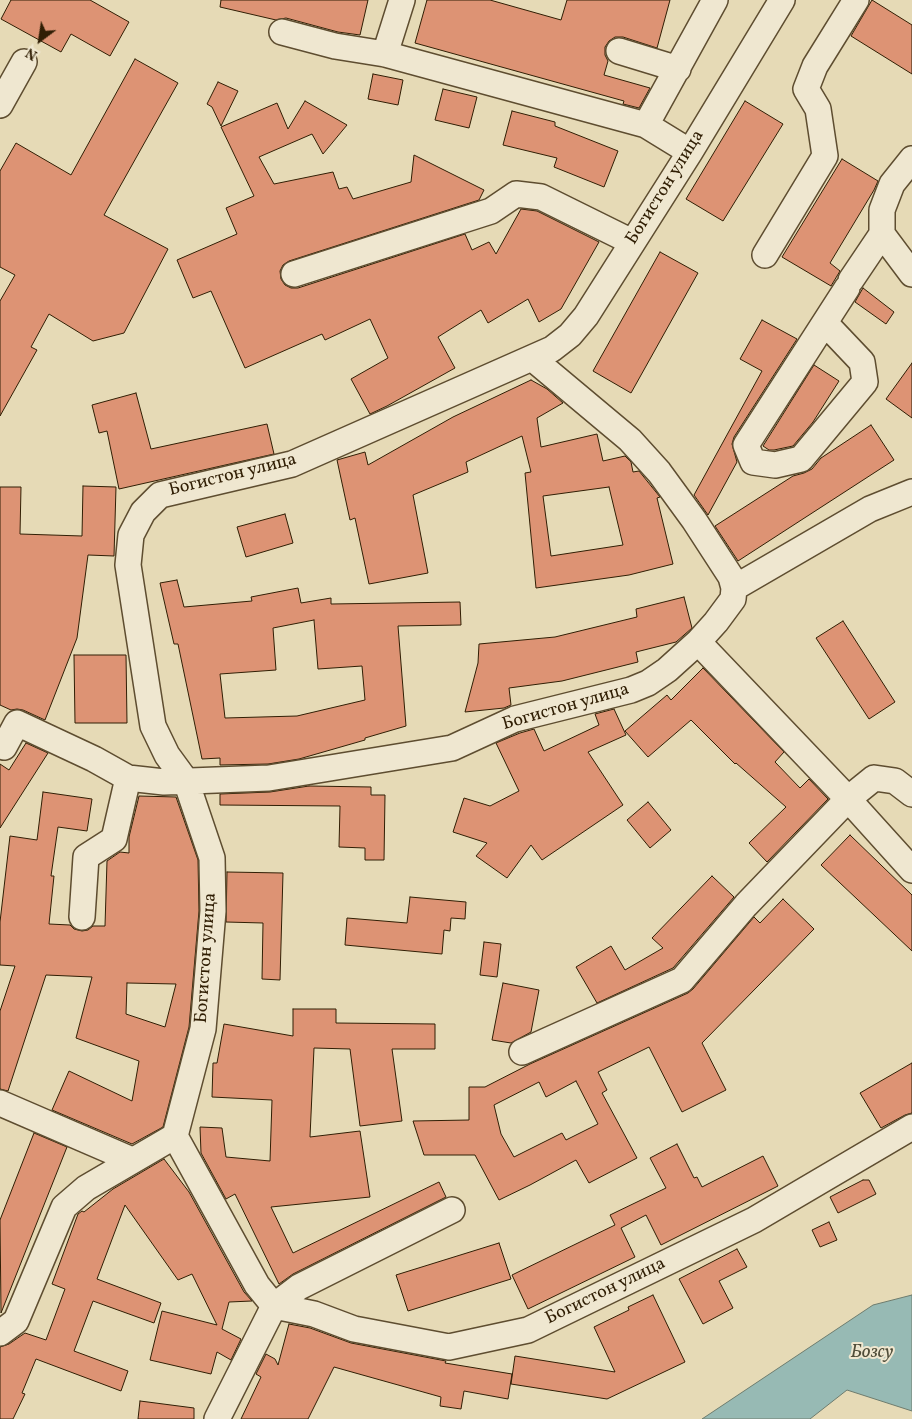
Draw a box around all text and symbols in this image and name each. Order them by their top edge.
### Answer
north arrow [15,15,65,65]
text: N [23,43,41,64]
street label: Богистон улица [622,127,710,249]
street label: Богистон улица [167,450,299,502]
street label: Богистон улица [500,680,632,736]
street label: Богистон улица [192,892,222,1024]
street label: Богистон улица [542,1254,670,1330]
water label: Бозсу [851,1343,893,1365]

